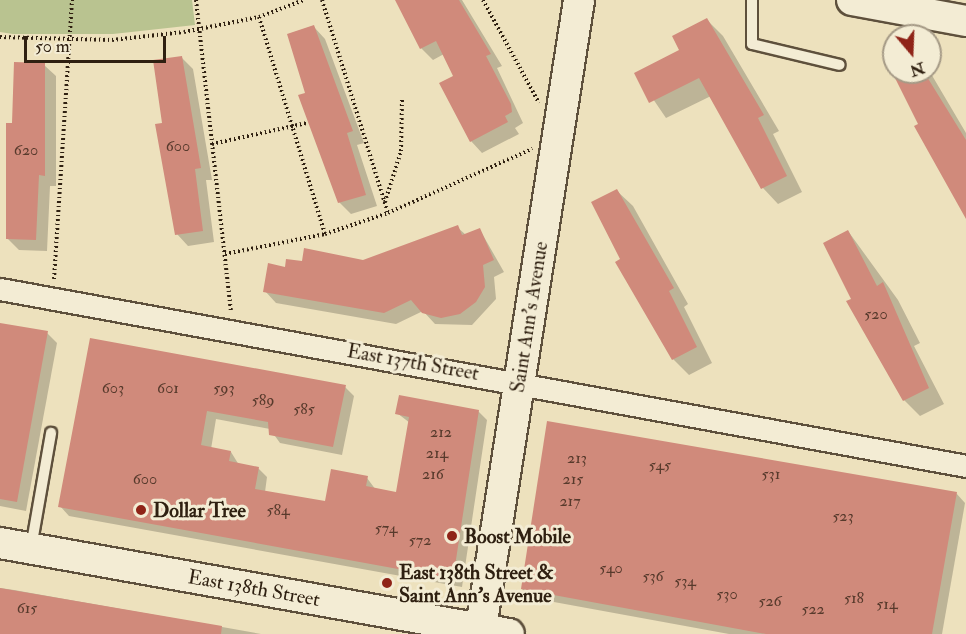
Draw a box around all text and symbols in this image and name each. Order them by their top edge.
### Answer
scale bar [27,24,170,62]
north arrow [882,24,942,84]
text: 50 m [35,35,70,58]
text: N [907,57,927,81]
house number: 600 [166,136,190,156]
house number: 620 [14,140,38,160]
street label: Saint Ann's Avenue [505,240,553,394]
house number: 520 [864,304,888,324]
street label: East 137th Street [345,339,481,385]
house number: 603 [102,378,124,398]
house number: 601 [157,378,179,398]
house number: 593 [213,378,235,398]
house number: 589 [252,390,274,410]
house number: 585 [293,399,315,419]
house number: 212 [430,422,452,442]
house number: 214 [426,443,448,463]
house number: 213 [567,448,587,468]
house number: 545 [649,455,671,475]
house number: 216 [422,464,444,484]
house number: 531 [762,464,780,484]
house number: 600 [133,469,157,489]
house number: 215 [563,469,583,489]
house number: 217 [559,491,581,511]
place label: Dollar Tree [153,498,246,522]
house number: 584 [266,500,290,520]
marker: Dollar Tree [134,503,148,517]
house number: 523 [832,506,854,526]
house number: 574 [375,518,397,538]
place label: Boost Mobile [464,524,571,548]
marker: Boost Mobile [445,529,459,543]
house number: 572 [409,530,431,550]
house number: 540 [599,558,623,578]
place label: East 138th Street & Saint Ann's Avenue [399,560,554,607]
street label: East 138th Street [186,565,322,611]
house number: 536 [642,566,664,586]
house number: 534 [674,571,696,591]
marker: East 138th Street & Saint Ann's Avenue [380,576,394,590]
house number: 530 [716,584,738,604]
house number: 518 [844,588,864,608]
house number: 526 [758,591,782,611]
house number: 514 [876,594,898,614]
house number: 615 [17,598,37,618]
house number: 522 [801,599,825,619]

